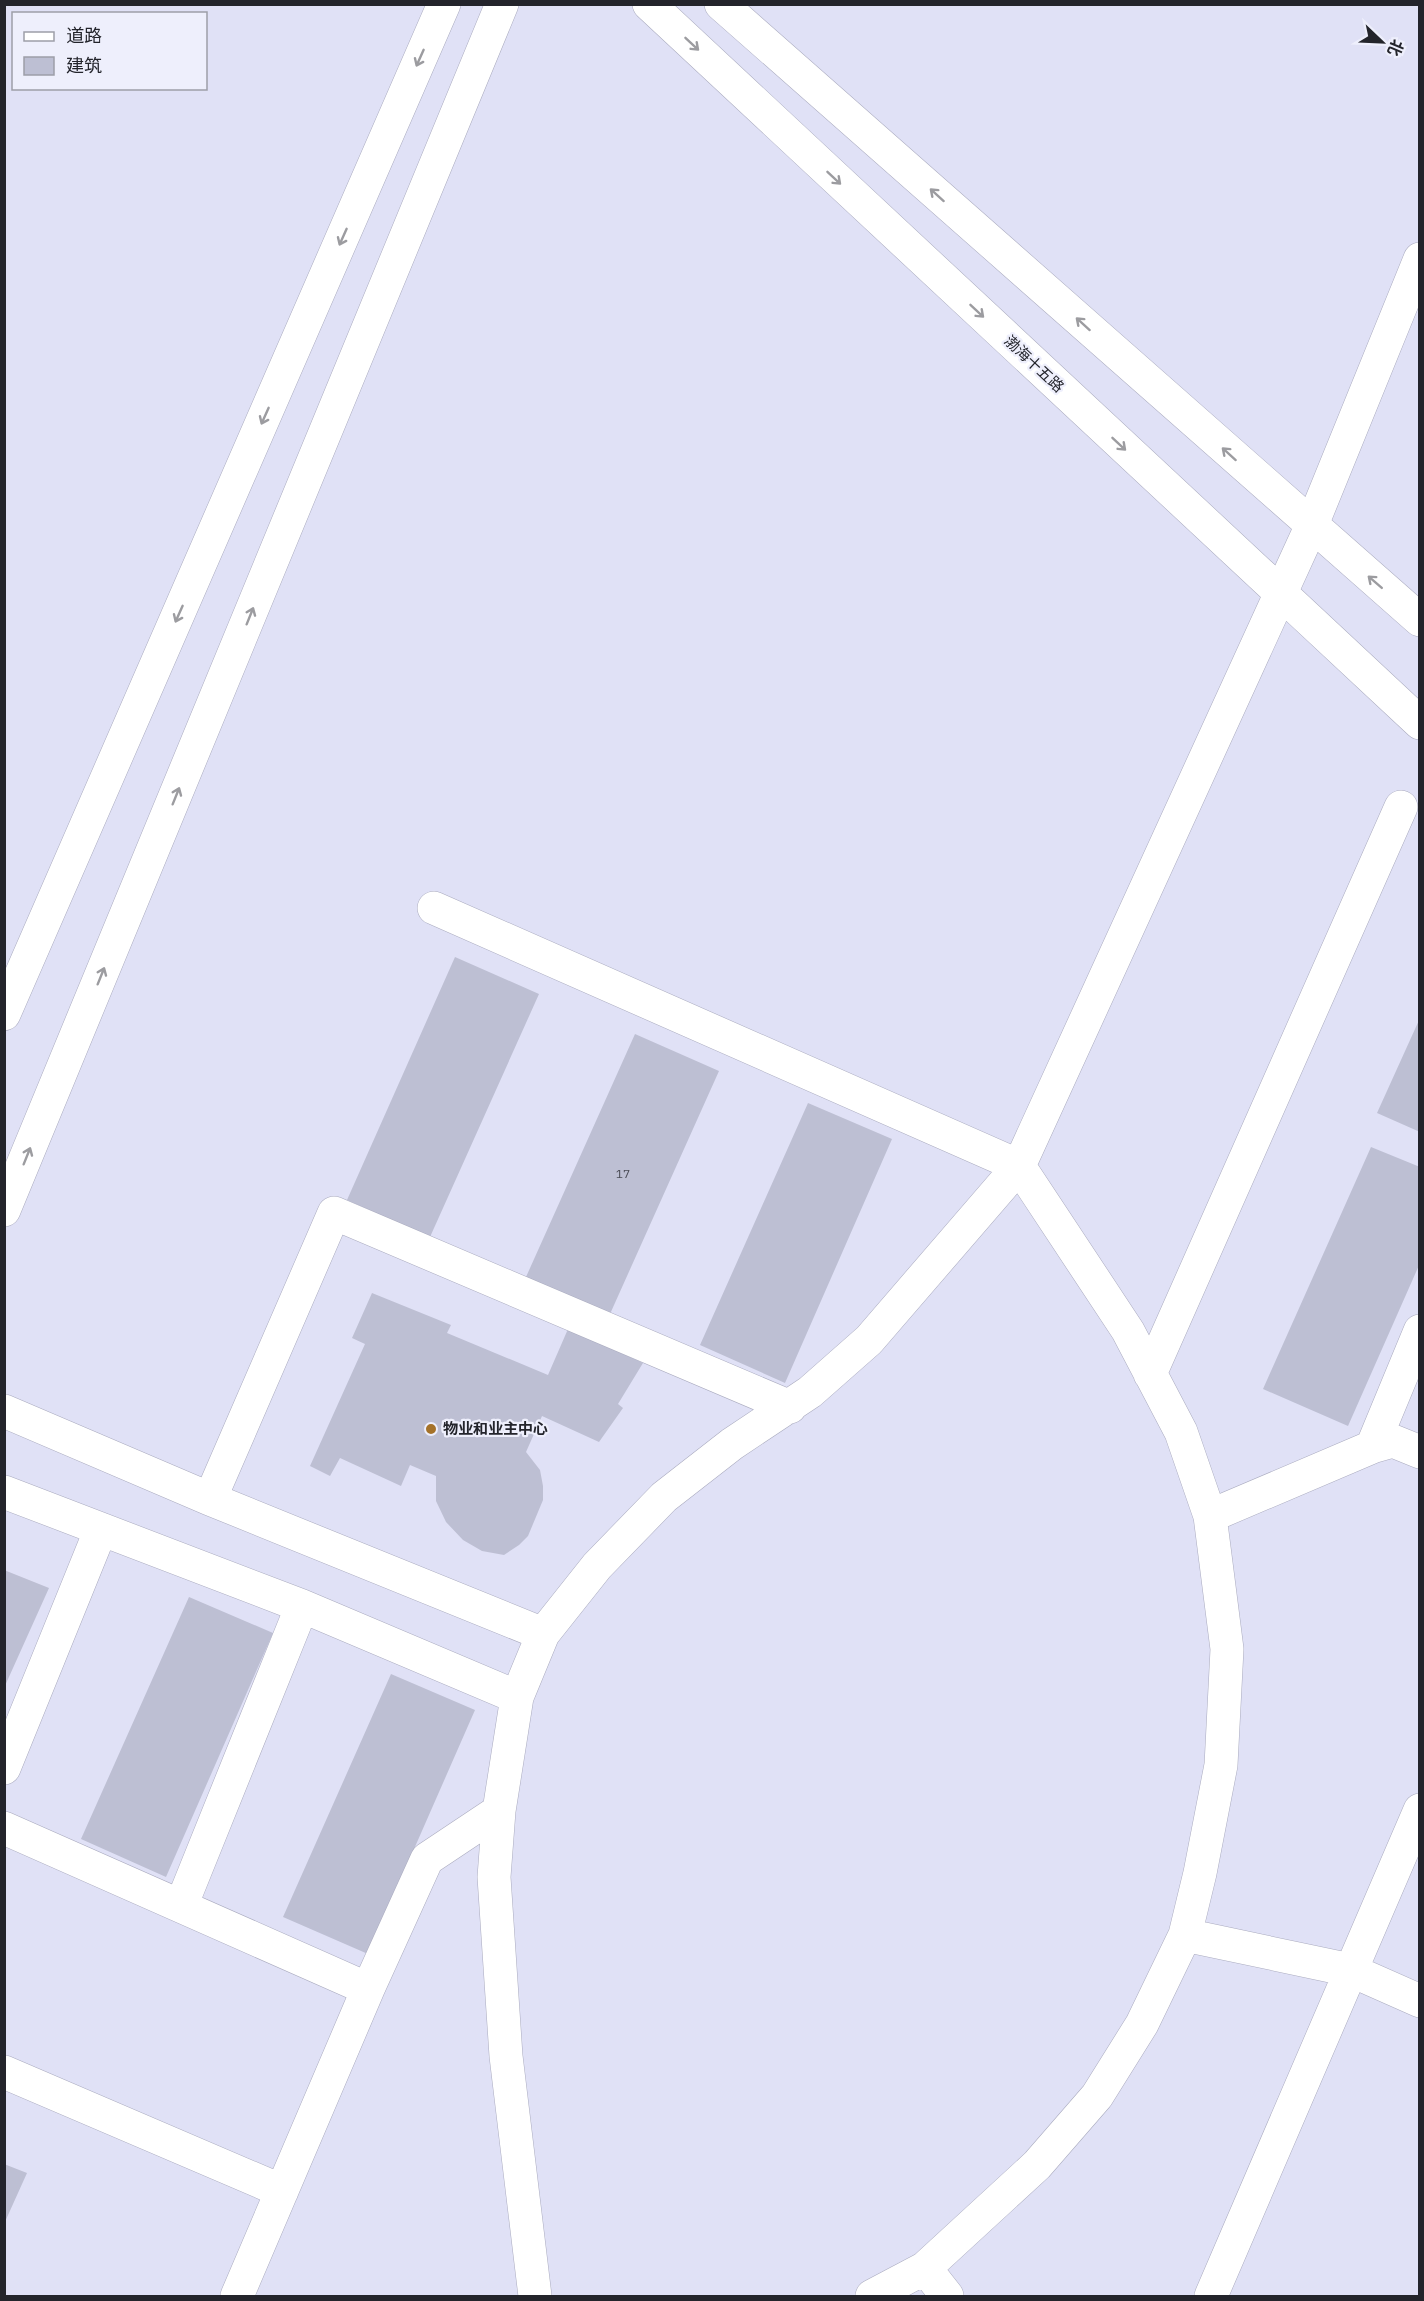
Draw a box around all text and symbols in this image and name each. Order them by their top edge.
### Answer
legend [12,12,207,90]
north arrow [1352,12,1412,72]
text: 道路 [66,24,102,47]
one-way arrow [684,37,699,52]
text: 北 [1383,37,1408,59]
one-way arrow [414,49,426,67]
text: 建筑 [66,54,102,77]
one-way arrow [827,170,842,185]
one-way arrow [929,188,944,202]
one-way arrow [336,228,347,246]
one-way arrow [969,304,984,318]
one-way arrow [1075,317,1090,331]
street label: 渤海十五路 [1000,331,1068,396]
one-way arrow [259,406,270,424]
one-way arrow [1111,437,1126,451]
one-way arrow [1221,447,1237,461]
one-way arrow [1368,575,1383,589]
one-way arrow [172,604,184,622]
one-way arrow [245,607,256,625]
one-way arrow [171,787,182,806]
one-way arrow [96,967,107,986]
one-way arrow [22,1148,33,1166]
house number: 17 [616,1166,630,1181]
place label: 物业和业主中心 [443,1419,548,1438]
marker: 物业和业主中心 [424,1422,438,1436]

